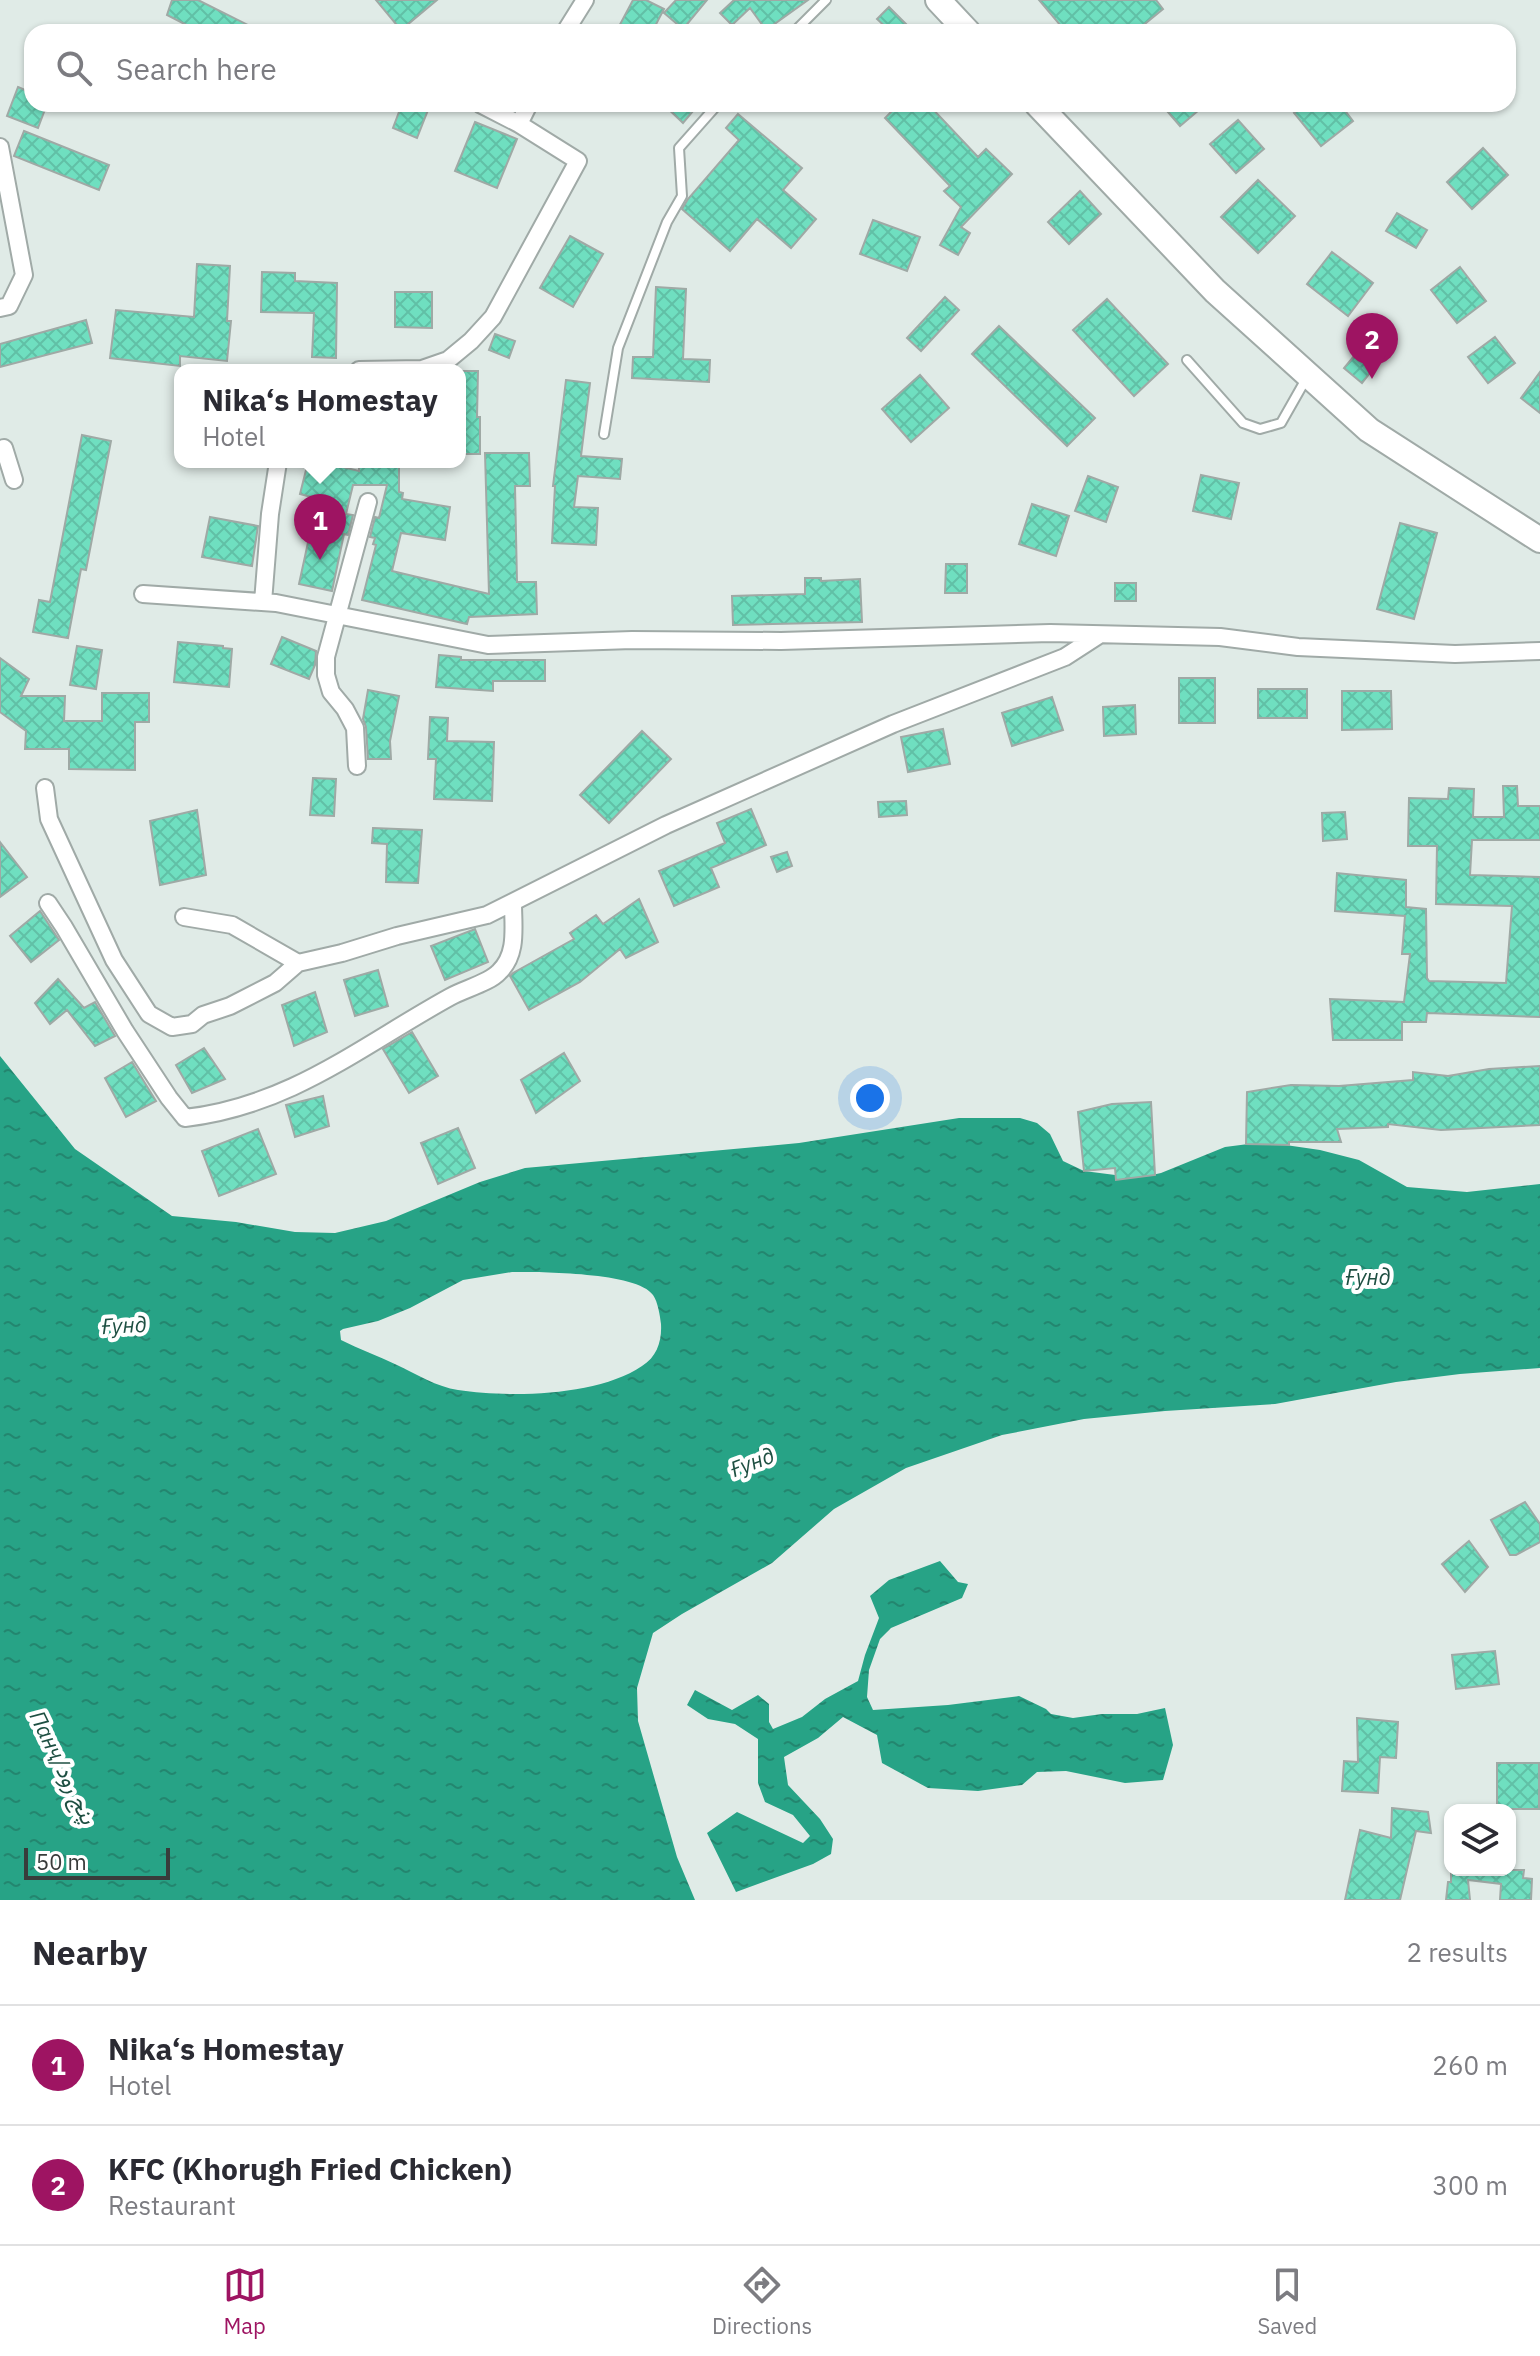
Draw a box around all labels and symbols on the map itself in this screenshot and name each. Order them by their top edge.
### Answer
pin: 2 [1346,313,1398,379]
pin: 1 [294,494,346,560]
your location [850,1078,890,1118]
water label: Ғунд [1345,1262,1391,1291]
water label: Ғунд [100,1309,148,1340]
water label: Ғунд [725,1440,778,1483]
water label: Панҷ/پنج رود [22,1705,104,1830]
scale bar [24,1844,170,1880]

